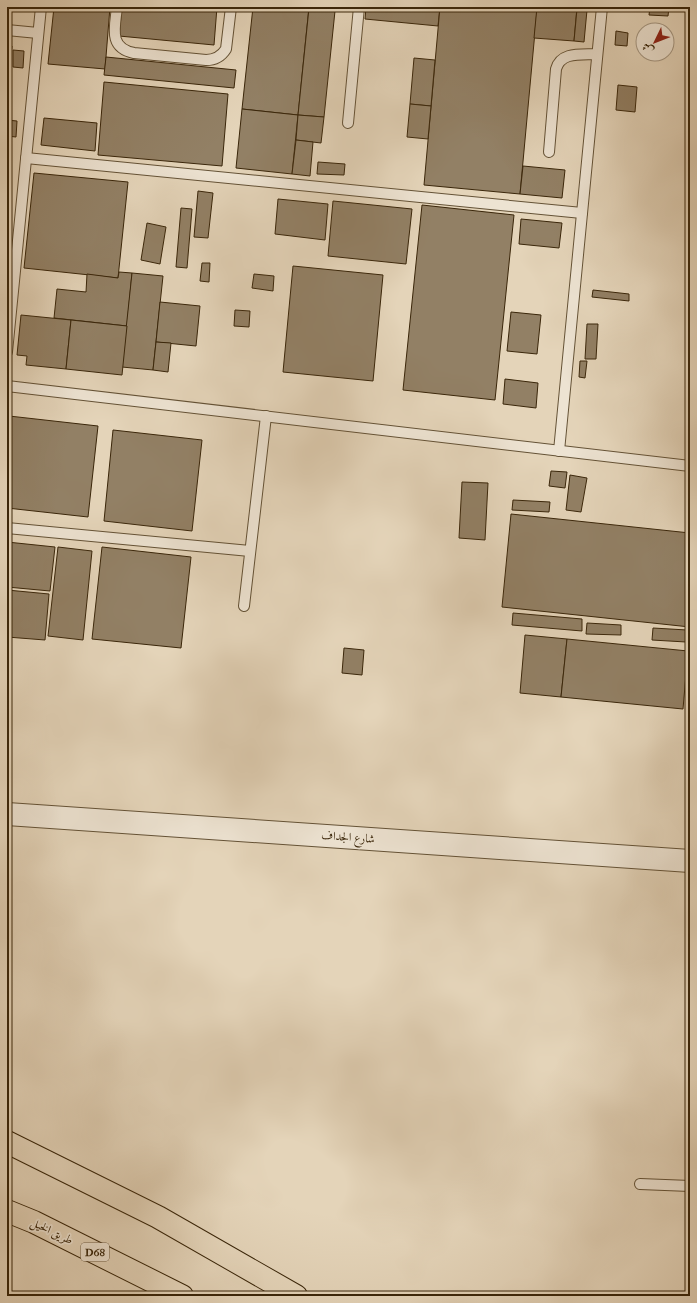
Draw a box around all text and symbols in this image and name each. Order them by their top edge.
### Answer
north arrow [635,22,675,62]
text: ش [640,40,657,57]
street label: شارع الجداف [320,828,375,850]
street label: طريق الخيل [28,1215,76,1249]
road number: D68 [81,1243,109,1261]

